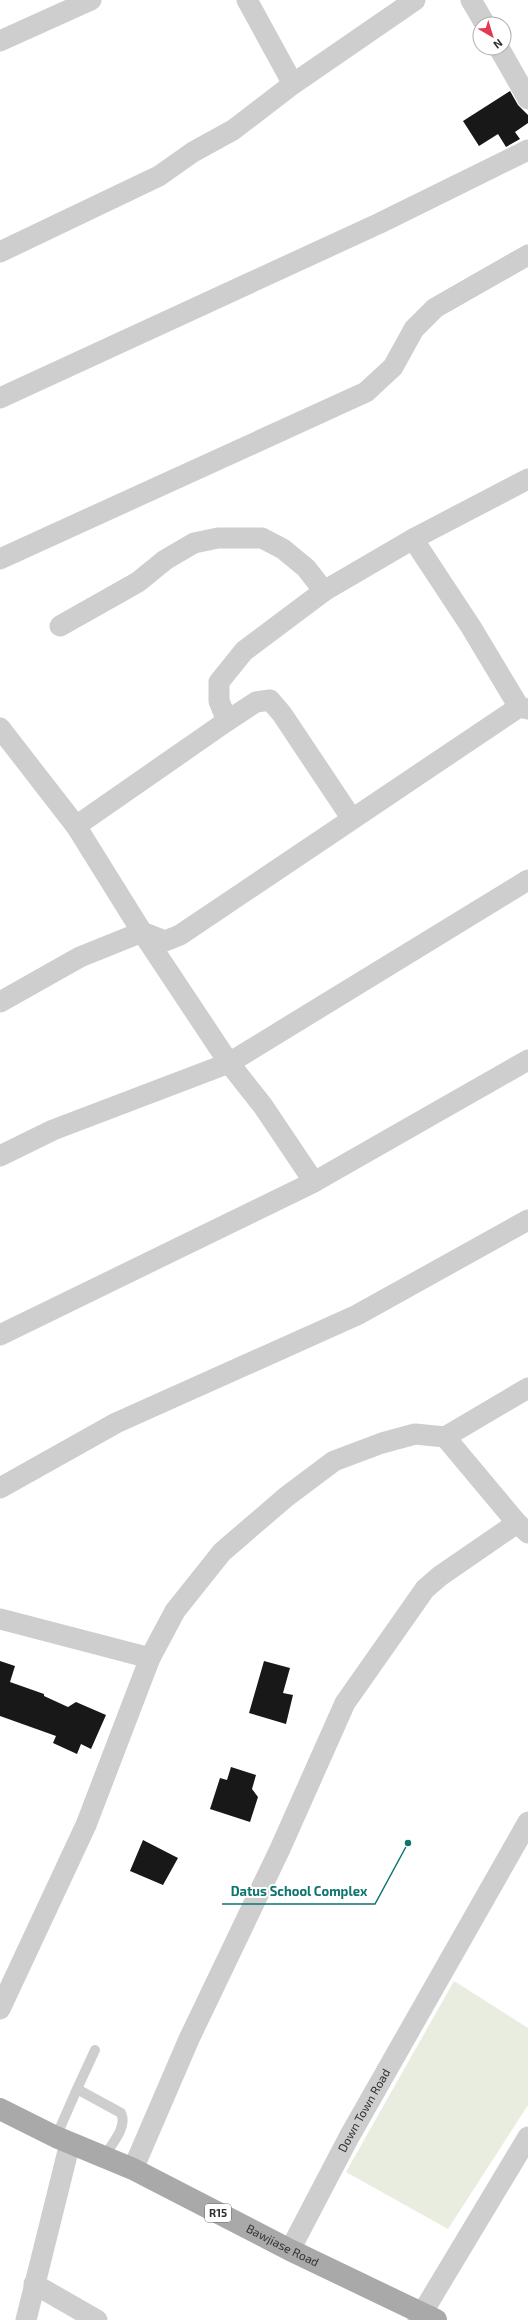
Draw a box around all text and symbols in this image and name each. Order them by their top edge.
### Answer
north arrow [472,16,512,56]
text: N [491,37,506,52]
callout: Datus School Complex [222,1879,375,1904]
text: Datus School Complex [231,1883,368,1899]
street label: Down Town Road [334,2066,392,2154]
road number: R15 [205,2204,231,2222]
street label: Bawjiase Road [244,2221,321,2269]

